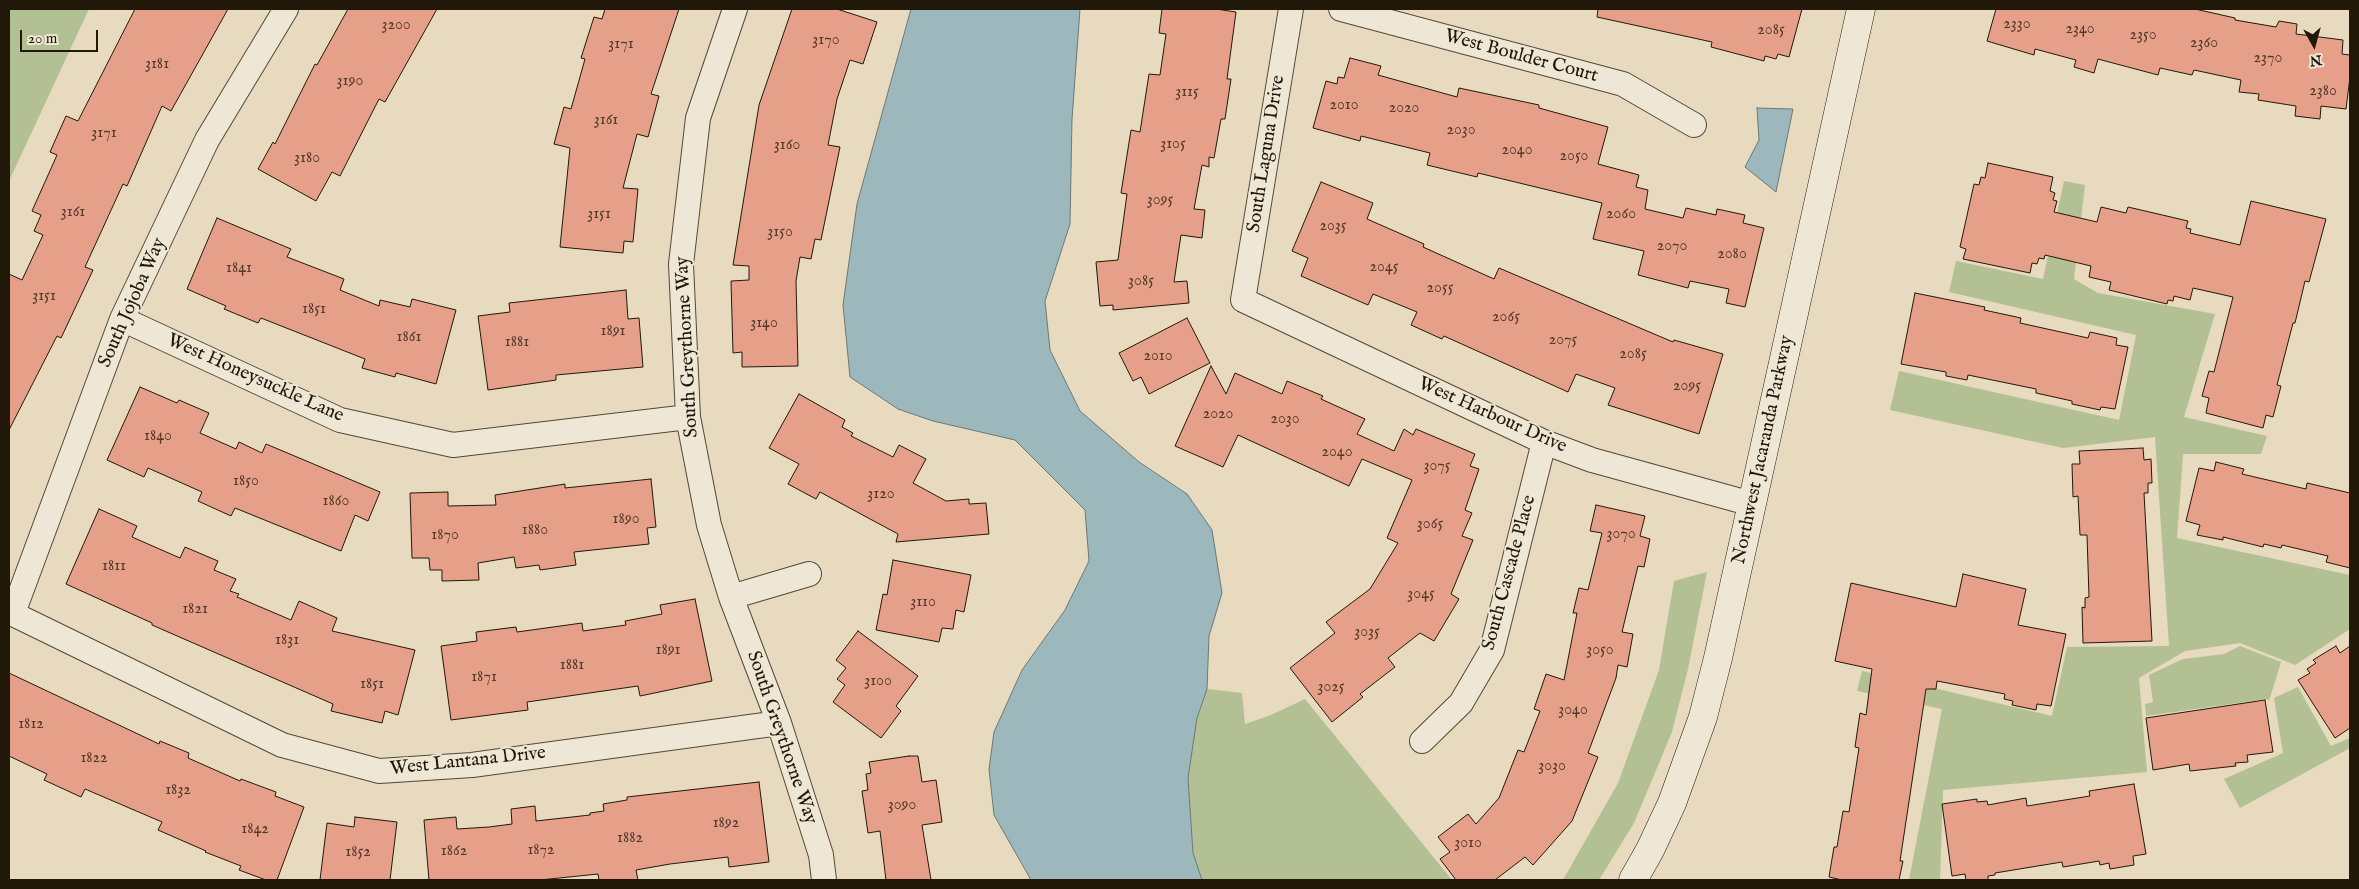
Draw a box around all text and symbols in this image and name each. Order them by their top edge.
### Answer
house number: 2330 [2003,15,2031,35]
house number: 3200 [381,16,411,36]
scale bar [22,20,100,52]
house number: 2340 [2065,20,2095,40]
north arrow [2289,20,2339,70]
house number: 2085 [1757,21,1785,41]
street label: West Boulder Court [1442,26,1600,88]
house number: 2350 [2129,26,2157,46]
text: 20 m [28,29,57,48]
house number: 3170 [812,31,840,51]
house number: 2360 [2190,34,2218,54]
house number: 3171 [608,35,634,55]
house number: 2370 [2254,49,2282,69]
text: N [2309,50,2323,70]
house number: 3181 [145,55,169,75]
house number: 3190 [337,72,363,92]
street label: South Laguna Drive [1243,74,1291,234]
house number: 2380 [2309,82,2337,102]
house number: 3115 [1175,83,1199,103]
house number: 2010 [1329,96,1359,116]
house number: 2020 [1389,99,1419,119]
house number: 3161 [594,111,618,131]
house number: 2030 [1446,121,1476,141]
house number: 3171 [91,124,117,144]
house number: 3105 [1160,135,1186,155]
house number: 3160 [774,136,800,156]
house number: 2040 [1501,141,1533,161]
house number: 2050 [1560,147,1588,167]
house number: 3180 [294,149,320,169]
house number: 3095 [1147,191,1173,211]
house number: 3161 [61,203,85,223]
house number: 3151 [587,205,611,225]
house number: 2060 [1606,205,1636,225]
house number: 2035 [1319,217,1347,237]
house number: 3150 [767,223,793,243]
street label: South Jojoba Way [94,235,172,371]
house number: 2070 [1657,237,1687,257]
house number: 2080 [1717,245,1747,265]
street label: South Greythorne Way [672,256,704,438]
house number: 2045 [1370,258,1398,278]
house number: 1841 [226,259,252,279]
house number: 3085 [1128,272,1154,292]
house number: 2055 [1427,279,1453,299]
house number: 3151 [32,287,56,307]
house number: 1851 [302,300,326,320]
house number: 2065 [1492,308,1520,328]
house number: 3140 [750,314,778,334]
house number: 1891 [600,322,626,342]
house number: 1861 [397,328,421,348]
street label: West Honeysuckle Lane [163,330,347,428]
house number: 2075 [1549,331,1577,351]
house number: 1881 [505,333,529,353]
street label: Northwest Jacaranda Parkway [1729,333,1799,567]
house number: 2085 [1619,345,1647,365]
house number: 2010 [1143,347,1173,367]
street label: West Harbour Drive [1414,373,1570,459]
house number: 2095 [1673,377,1701,397]
house number: 2020 [1203,405,1233,425]
house number: 2030 [1270,410,1300,430]
house number: 1840 [144,427,172,447]
house number: 2040 [1321,443,1353,463]
house number: 3075 [1423,457,1451,477]
house number: 1850 [233,472,259,492]
house number: 3120 [867,485,895,505]
house number: 1860 [323,492,349,512]
street label: South Cascade Place [1478,493,1542,653]
house number: 1890 [612,510,640,530]
house number: 3065 [1417,515,1443,535]
house number: 1880 [522,521,548,541]
house number: 3070 [1606,525,1636,545]
house number: 1870 [431,526,459,546]
house number: 1811 [102,557,126,577]
house number: 3045 [1407,585,1435,605]
house number: 3110 [910,593,936,613]
house number: 1821 [182,600,208,620]
house number: 3035 [1354,623,1380,643]
house number: 1831 [275,631,299,651]
house number: 1891 [655,641,681,661]
house number: 3050 [1586,641,1614,661]
street label: South Greythorne Way [741,648,821,828]
house number: 1881 [560,656,584,676]
house number: 1871 [471,668,497,688]
house number: 3100 [864,672,892,692]
house number: 1851 [360,675,384,695]
house number: 3025 [1317,678,1345,698]
house number: 3040 [1558,701,1588,721]
house number: 1812 [18,715,44,735]
street label: West Lantana Drive [389,742,547,782]
house number: 1822 [80,749,108,769]
house number: 3030 [1538,757,1566,777]
house number: 1832 [165,781,191,801]
house number: 3090 [888,796,916,816]
house number: 1892 [713,814,739,834]
house number: 1842 [241,820,269,840]
house number: 1882 [617,829,643,849]
house number: 3010 [1454,834,1482,854]
house number: 1872 [527,841,555,861]
house number: 1862 [441,842,467,862]
house number: 1852 [345,843,371,863]

